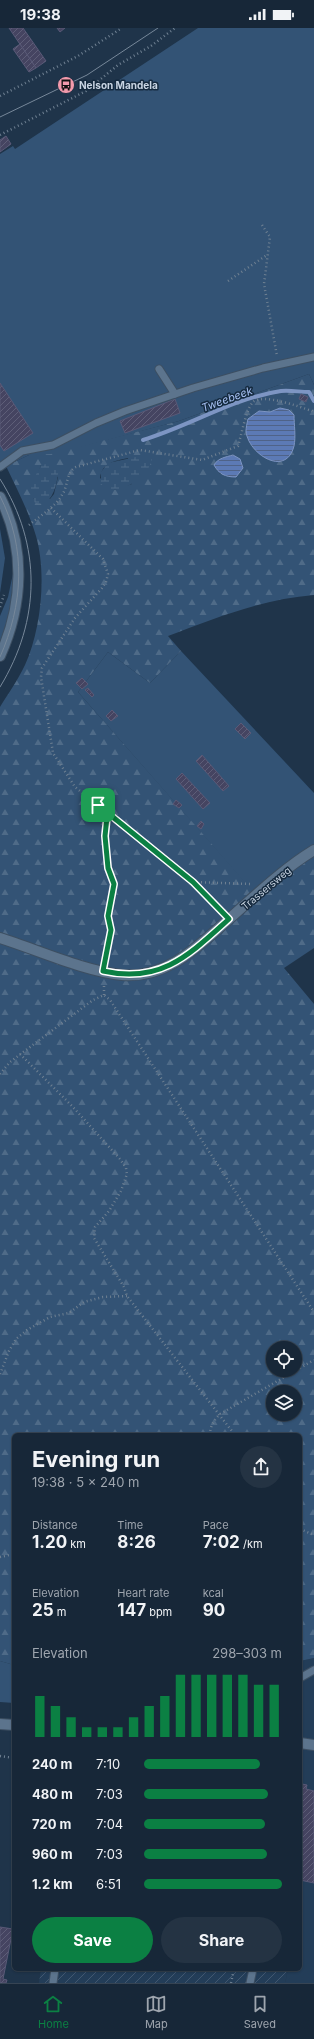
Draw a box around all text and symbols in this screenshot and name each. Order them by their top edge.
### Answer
text: 19:38 [20,5,61,24]
bus stop icon: Nelson Mandela [56,75,76,95]
place label: Nelson Mandela [79,79,158,91]
water label: Tweebeek [200,383,255,415]
pin [81,788,115,822]
icon: arrive [87,794,109,816]
street label: Trassersweg [239,864,293,912]
map controls [266,1341,302,1421]
button: locate [266,1341,302,1377]
button: layers [266,1385,302,1421]
text: Evening run [32,1446,160,1472]
button: share [240,1446,282,1488]
text: 19:38 · 5 × 240 m [32,1474,139,1490]
text: Distance [32,1518,77,1532]
text: Time [117,1518,143,1532]
text: Pace [203,1518,229,1532]
text: 1.20 [32,1532,67,1552]
text: 8:26 [117,1532,156,1552]
text: 7:02 [203,1532,240,1552]
text: km [67,1537,86,1551]
text: /km [240,1537,263,1551]
text: Elevation [32,1586,79,1600]
text: Heart rate [117,1586,169,1600]
text: kcal [203,1586,224,1600]
text: 25 [32,1600,54,1620]
text: 147 [117,1600,146,1620]
text: 90 [203,1600,225,1620]
text: m [54,1605,66,1619]
text: bpm [146,1605,172,1619]
text: Elevation [32,1645,88,1661]
text: 298–303 m [212,1645,282,1661]
text: 240 m [32,1756,73,1772]
text: 7:10 [96,1756,120,1772]
text: 480 m [32,1786,73,1802]
text: 7:03 [96,1786,123,1802]
text: 720 m [32,1816,71,1832]
text: 7:04 [96,1816,123,1832]
text: 960 m [32,1846,73,1862]
text: 7:03 [96,1846,123,1862]
text: 1.2 km [32,1876,73,1892]
text: 6:51 [96,1876,121,1892]
button: Save [32,1917,153,1963]
button: Share [161,1917,282,1963]
tab: Home [38,1993,69,2031]
tab: Map [145,1993,168,2031]
tab: Saved [244,1993,276,2031]

